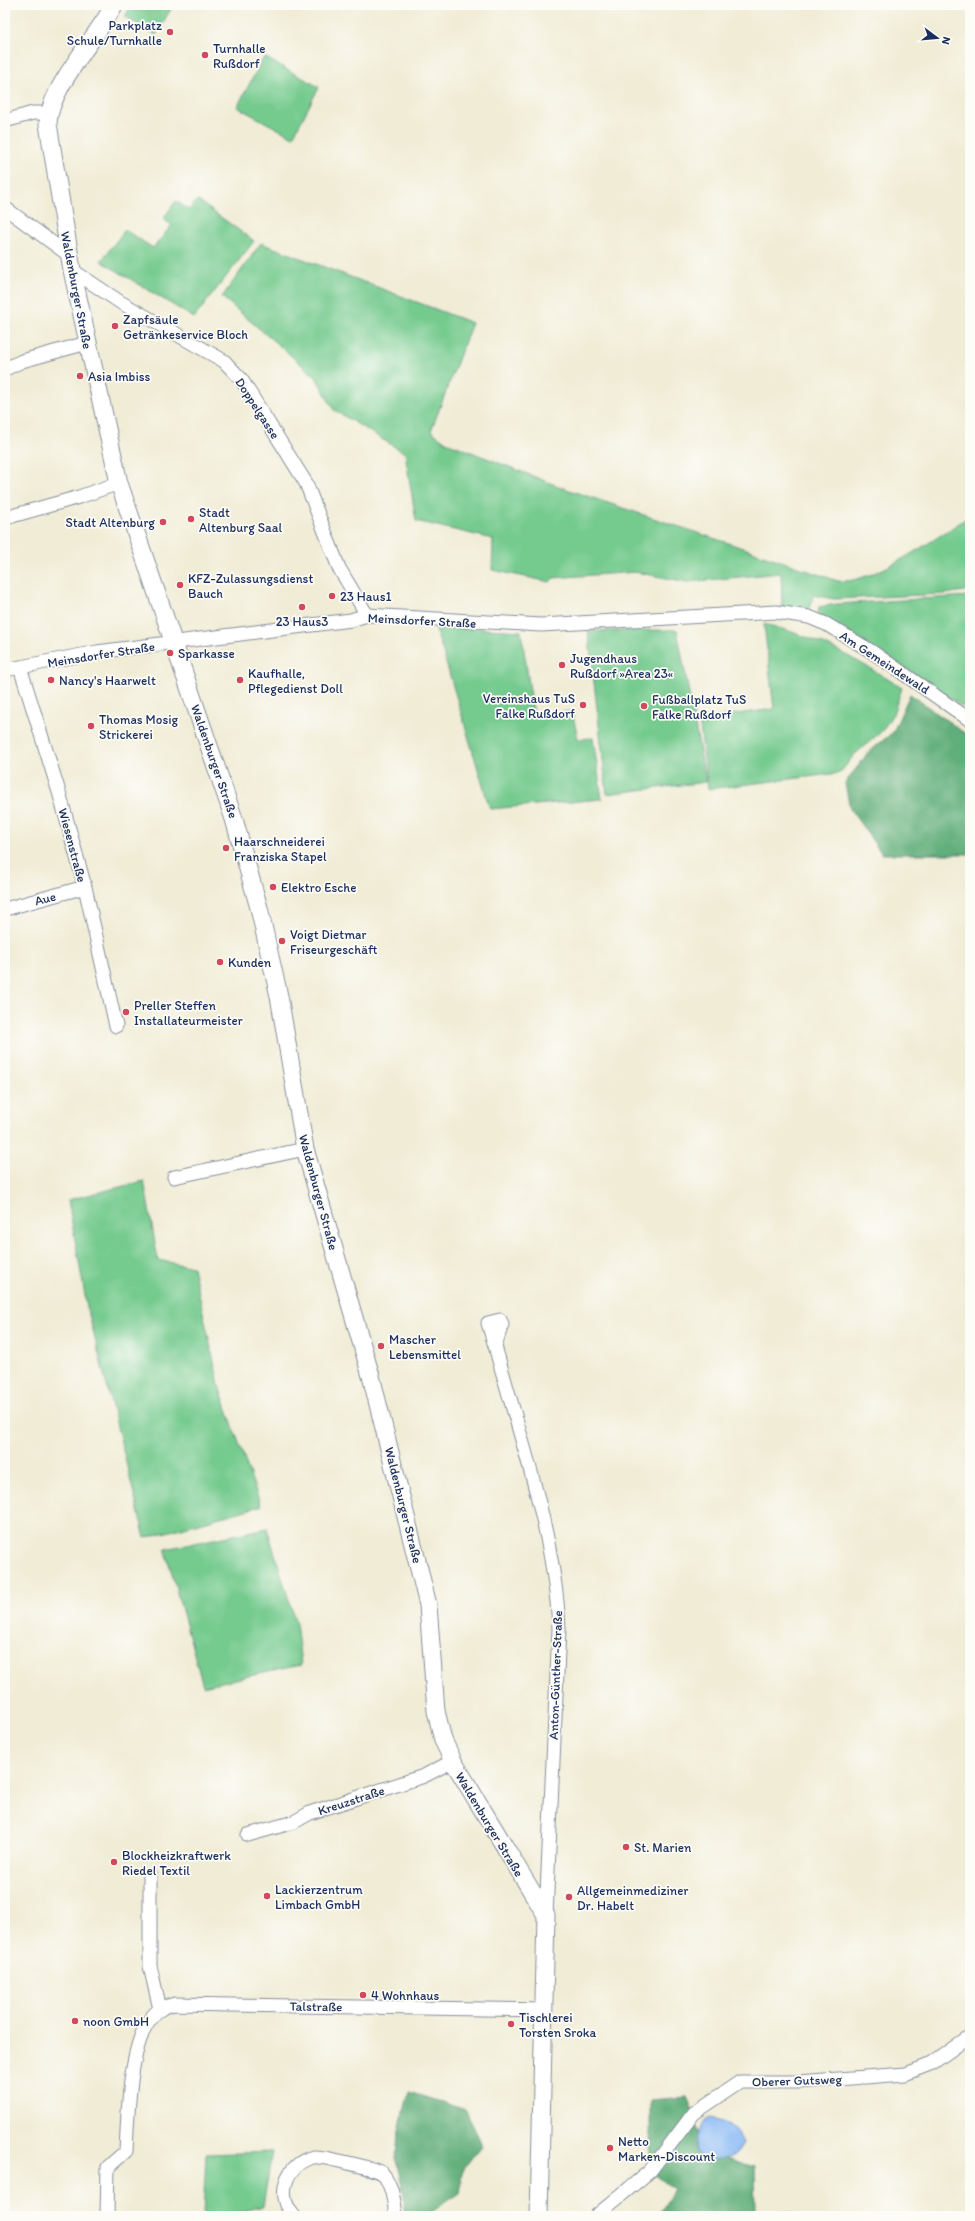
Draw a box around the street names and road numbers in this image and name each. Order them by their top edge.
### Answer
street label: Waldenburger Straße [58,230,95,350]
street label: Doppelgasse [232,375,283,442]
street label: Meinsdorfer Straße [367,610,477,631]
street label: Am Gemeindewald [837,628,932,697]
street label: Meinsdorfer Straße [46,639,156,670]
street label: Waldenburger Straße [188,702,241,820]
street label: Wiesenstraße [55,806,90,884]
street label: Aue [33,888,57,909]
street label: Waldenburger Straße [296,1133,341,1252]
street label: Waldenburger Straße [382,1445,425,1565]
street label: Anton-Günther-Straße [546,1610,565,1740]
street label: Waldenburger Straße [452,1769,527,1879]
street label: Kreuzstraße [316,1783,386,1818]
street label: Talstraße [289,1999,343,2014]
street label: Oberer Gutsweg [752,2071,843,2090]

